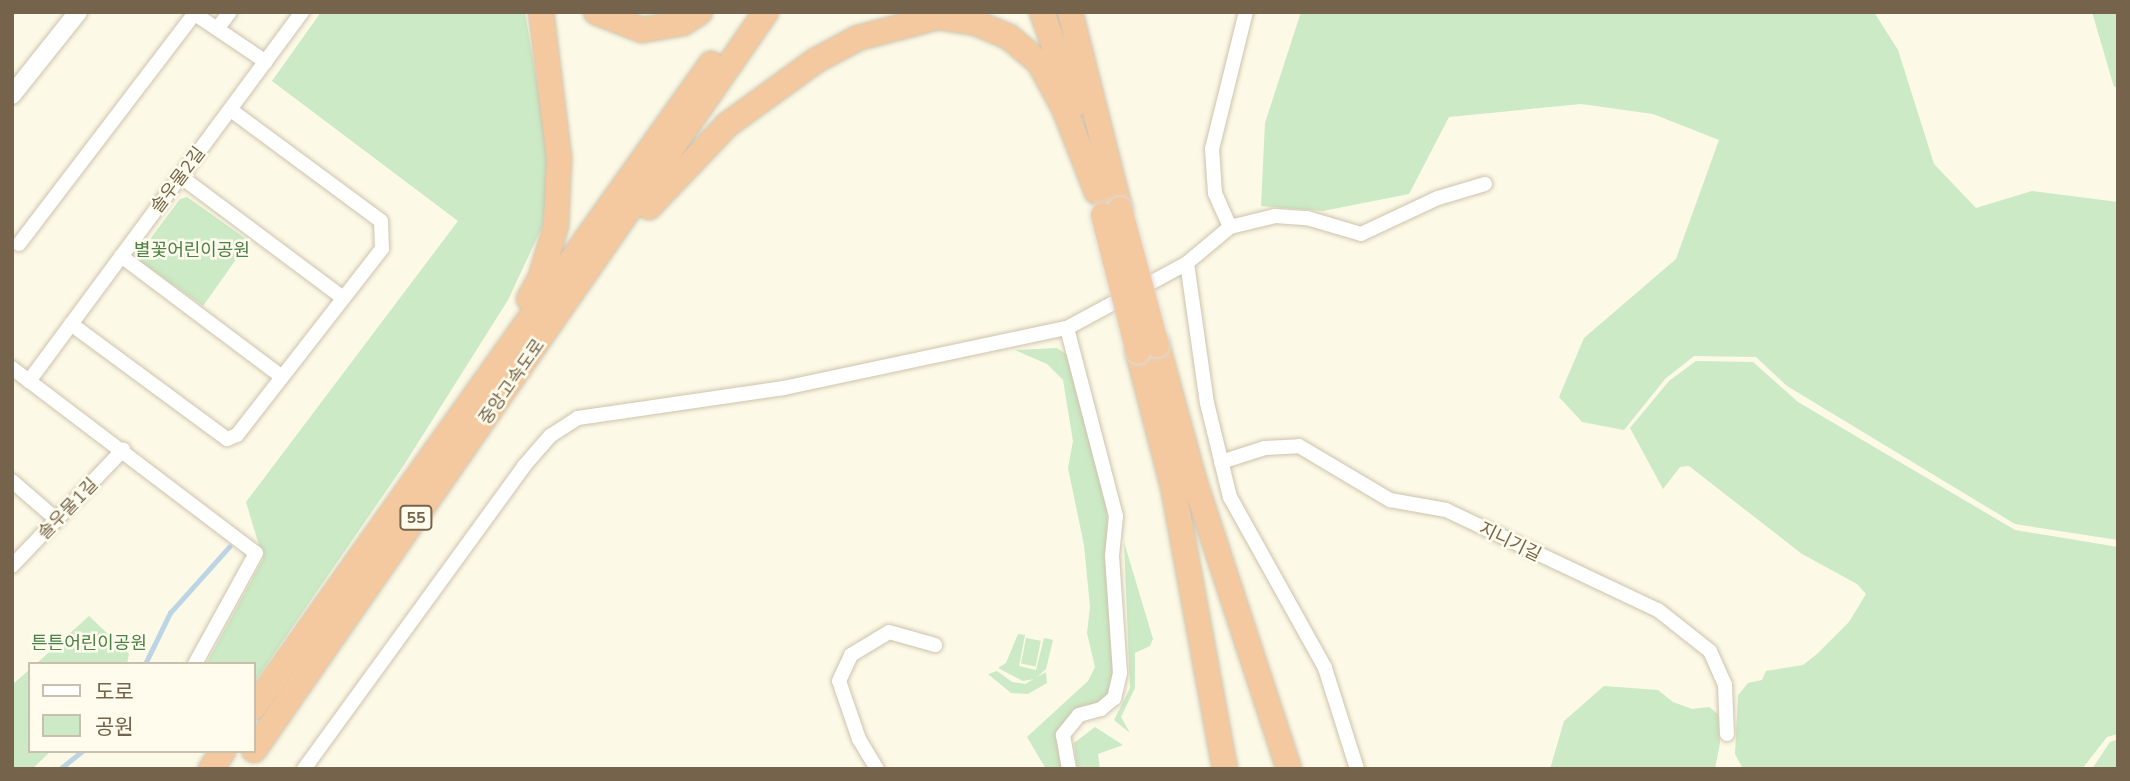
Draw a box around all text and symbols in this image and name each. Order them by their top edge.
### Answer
street label: 솔우물2길 [146,143,210,217]
park label: 별꽃어린이공원 [134,239,250,261]
street label: 중앙고속도로 [475,335,549,429]
street label: 솔우물1길 [33,474,103,544]
road number: 55 [398,505,434,530]
street label: 지니기길 [1475,518,1545,566]
park label: 튼튼어린이공원 [31,632,147,654]
legend [28,662,256,753]
text: 도로 [95,678,134,706]
text: 공원 [95,713,134,741]

